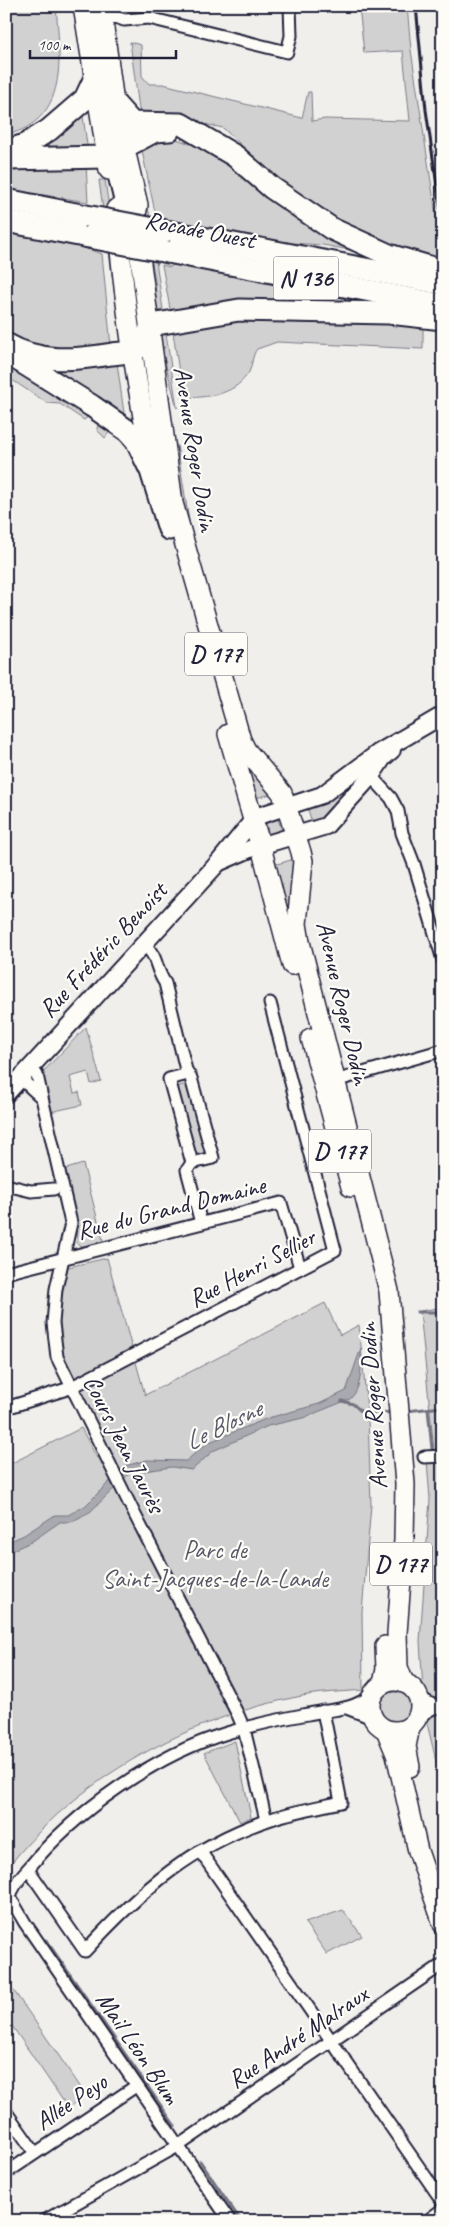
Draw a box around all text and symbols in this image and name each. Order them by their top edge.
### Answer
scale bar [30,28,176,60]
text: 100 m [38,36,72,55]
street label: Rocade Ouest [142,204,260,257]
road number: N 136 [274,256,338,300]
street label: Avenue Roger Dodin [166,364,224,535]
road number: D 177 [185,633,247,676]
street label: Rue Frédéric Benoist [32,874,176,1024]
street label: Avenue Roger Dodin [309,918,378,1089]
road number: D 177 [309,1130,371,1172]
street label: Rue du Grand Domaine [73,1169,270,1247]
street label: Rue Henri Sellier [183,1220,323,1315]
street label: Avenue Roger Dodin [351,1320,395,1490]
street label: Cours Jean Jaurès [76,1370,173,1520]
water label: Le Blosne [179,1391,270,1458]
park label: Parc de Saint-Jacques-de-la-Lande [102,1534,330,1595]
road number: D 177 [370,1542,432,1586]
street label: Rue André Malraux [222,1977,376,2096]
street label: Mail Léon Blum [89,1985,188,2111]
street label: Allée Peyo [29,2066,114,2138]

